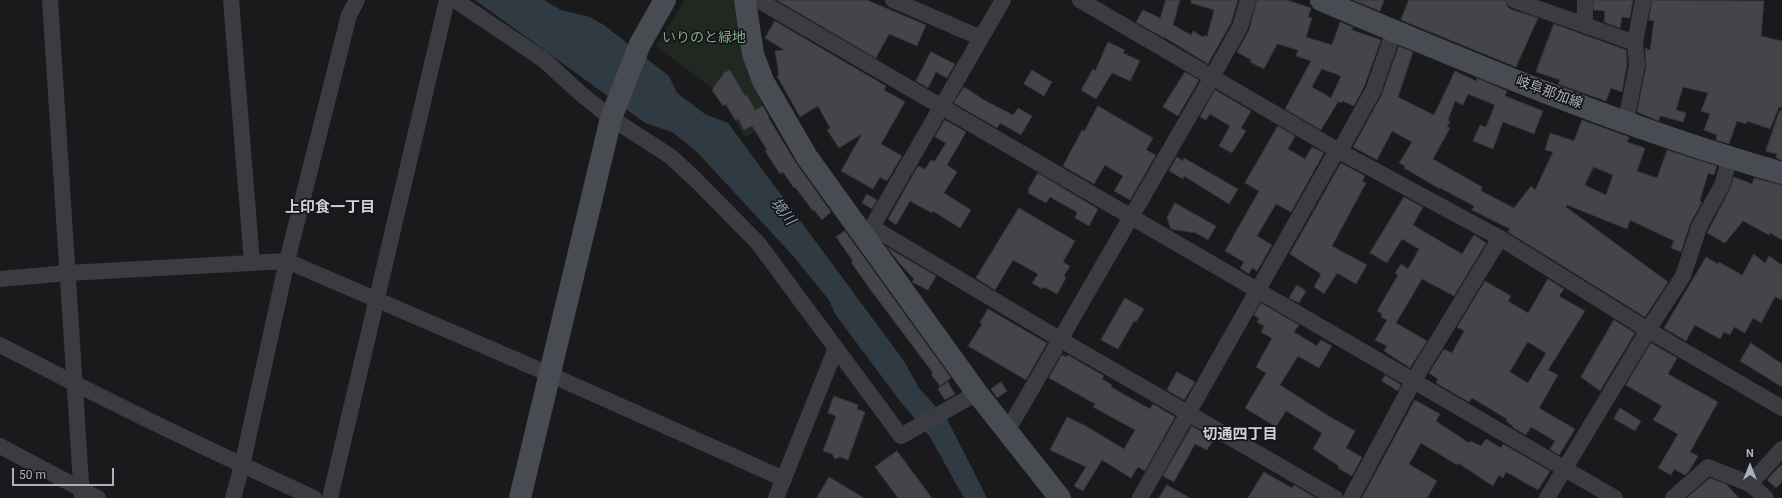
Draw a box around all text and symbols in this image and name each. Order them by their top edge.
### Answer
park label: いりのと緑地 [662,30,746,46]
street label: 岐阜那加線 [1513,73,1585,113]
water label: 境川 [766,195,798,229]
district label: 上印食一丁目 [285,199,375,217]
district label: 切通四丁目 [1203,426,1277,444]
north arrow [1730,446,1770,486]
text: N [1746,447,1754,460]
scale bar [14,460,116,486]
text: 50 m [19,468,46,482]

